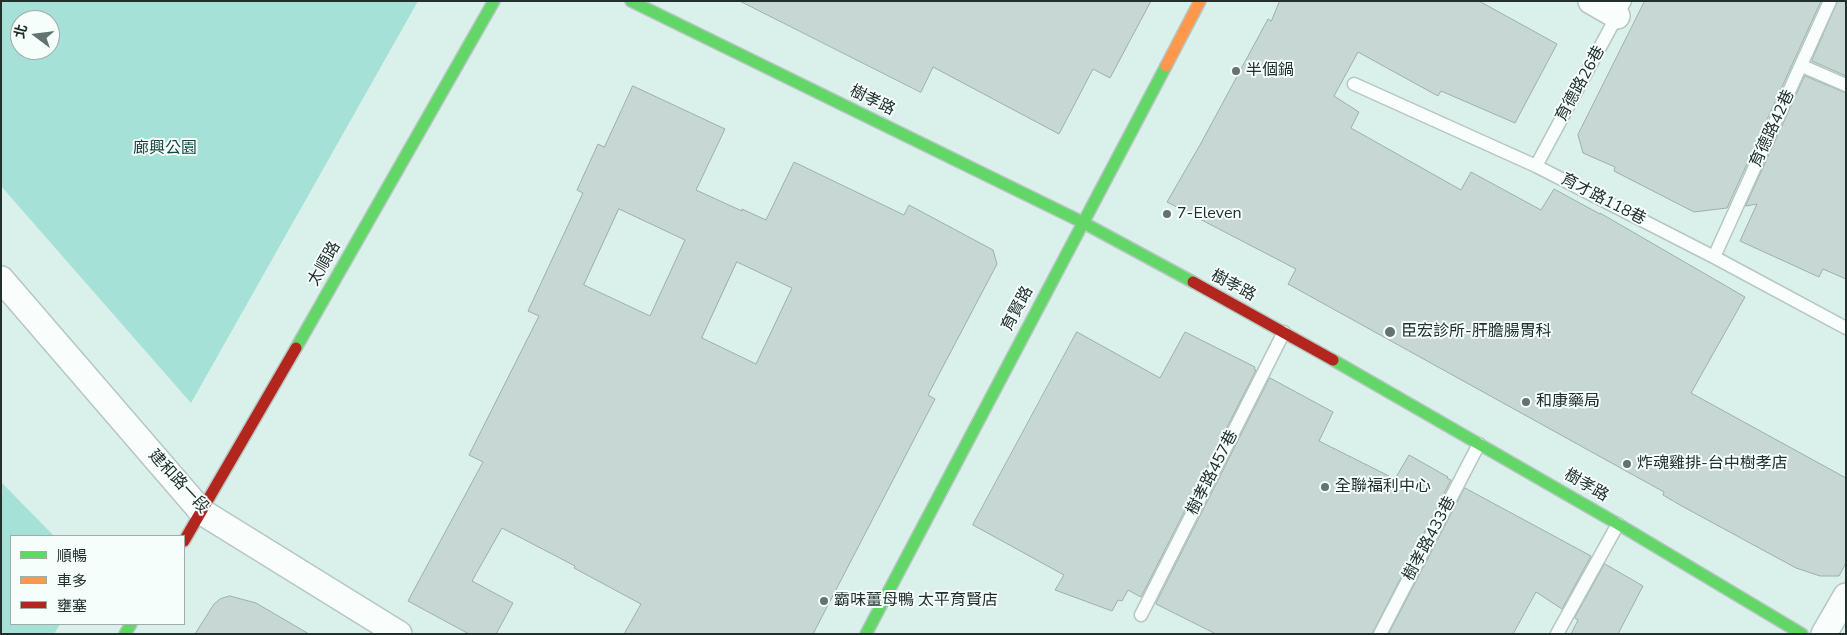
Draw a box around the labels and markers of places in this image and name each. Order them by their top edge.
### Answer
place label: 半個鍋 [1246,61,1294,81]
marker: 半個鍋 [1230,65,1242,77]
place label: 7-Eleven [1177,204,1241,224]
marker: 7-Eleven [1161,208,1173,220]
place label: 臣宏診所-肝膽腸胃科 [1401,322,1552,342]
marker: 臣宏診所-肝膽腸胃科 [1383,325,1397,339]
place label: 和康藥局 [1536,392,1600,412]
marker: 和康藥局 [1520,396,1532,408]
place label: 炸魂雞排-台中樹孝店 [1637,454,1788,474]
marker: 炸魂雞排-台中樹孝店 [1621,458,1633,470]
place label: 全聯福利中心 [1335,477,1431,497]
marker: 全聯福利中心 [1319,481,1331,493]
place label: 霸味薑母鴨 太平育賢店 [834,591,998,611]
marker: 霸味薑母鴨 太平育賢店 [818,595,830,607]

